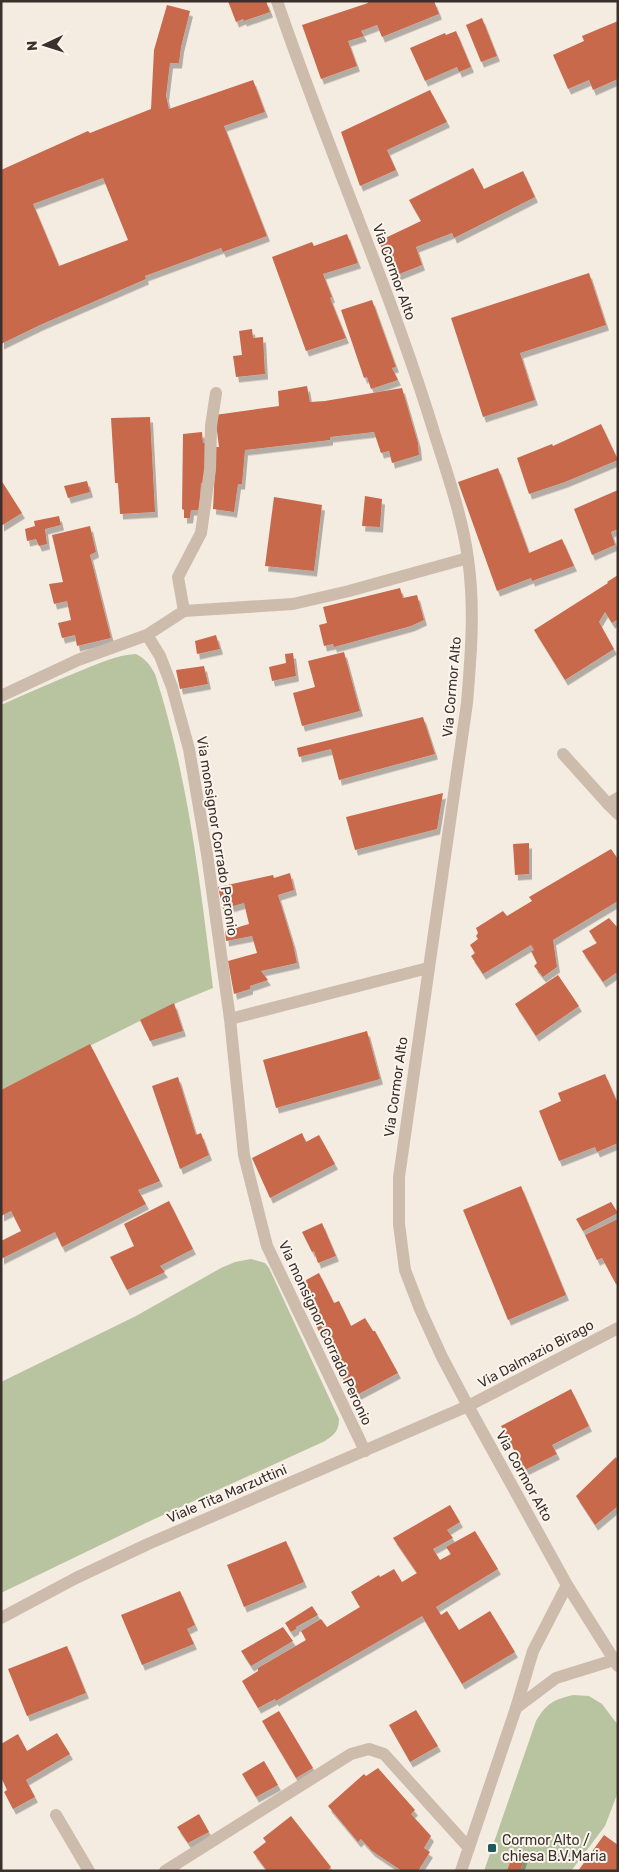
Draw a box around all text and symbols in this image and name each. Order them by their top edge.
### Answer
north arrow [20,20,70,70]
text: N [24,40,41,51]
street label: Via Cormor Alto [369,222,419,322]
street label: Via Cormor Alto [439,636,465,738]
street label: Via monsignor Corrado Peronio [193,735,241,937]
street label: Via Cormor Alto [381,1036,411,1138]
street label: Via monsignor Corrado Peronio [275,1238,375,1428]
street label: Via Dalmazio Birago [475,1316,597,1392]
street label: Via Cormor Alto [492,1428,556,1524]
street label: Viale Tita Marzuttini [165,1461,289,1527]
place label: Cormor Alto / chiesa B.V.Maria [502,1832,606,1865]
marker: Cormor Alto / chiesa B.V.Maria [486,1842,498,1854]

